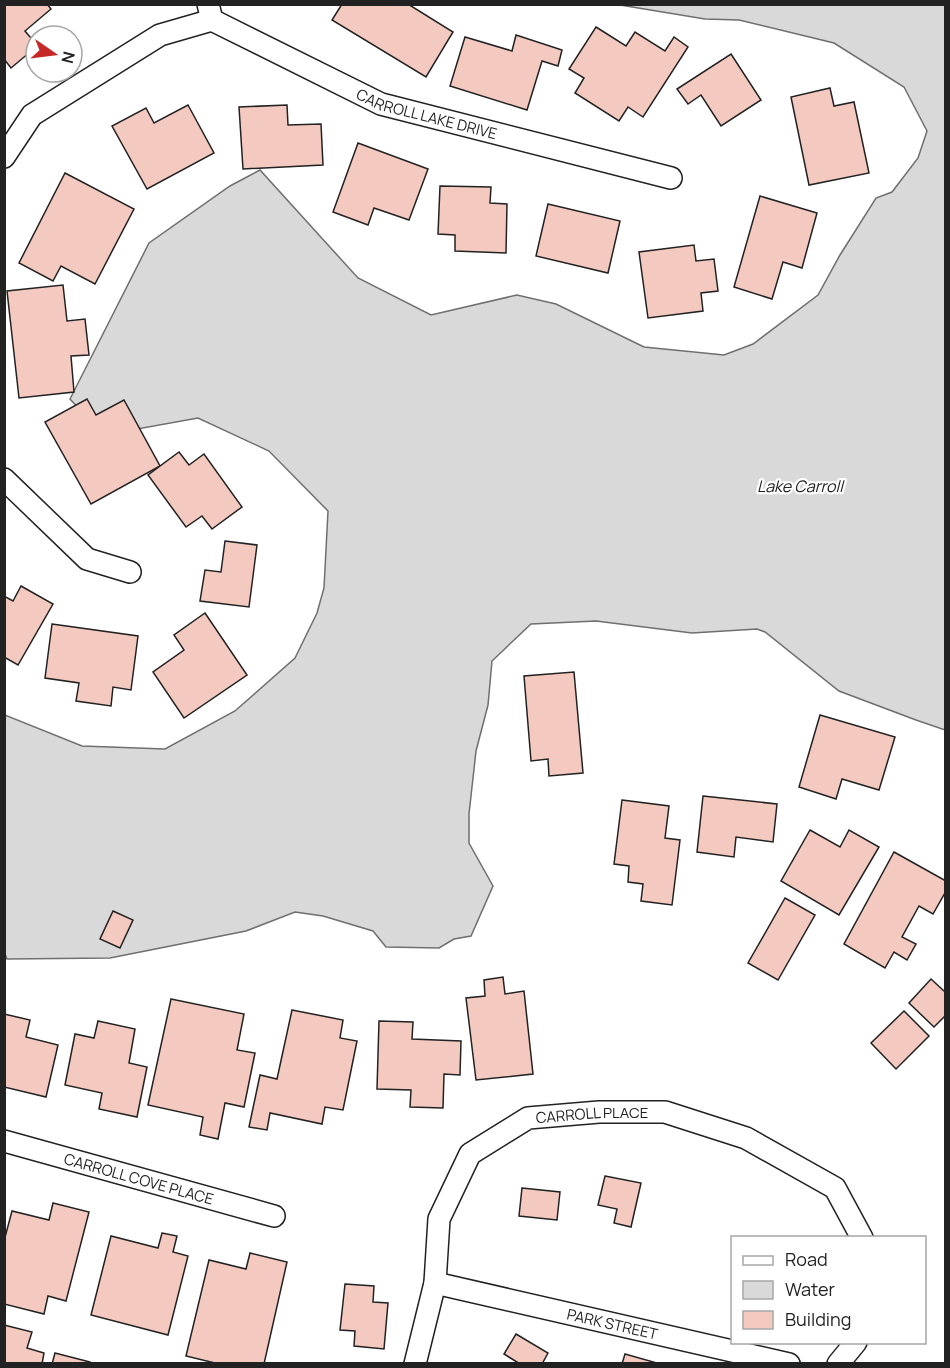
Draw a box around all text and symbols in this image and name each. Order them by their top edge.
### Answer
north arrow [24,24,84,84]
text: N [56,49,81,66]
street label: CARROLL LAKE DRIVE [353,83,500,144]
water label: Lake Carroll [757,475,845,497]
street label: CARROLL PLACE [535,1101,648,1128]
street label: CARROLL COVE PLACE [62,1148,216,1209]
legend [731,1236,926,1344]
text: Road [785,1247,828,1271]
text: Water [785,1277,835,1301]
street label: PARK STREET [565,1303,660,1344]
text: Building [785,1307,851,1331]

